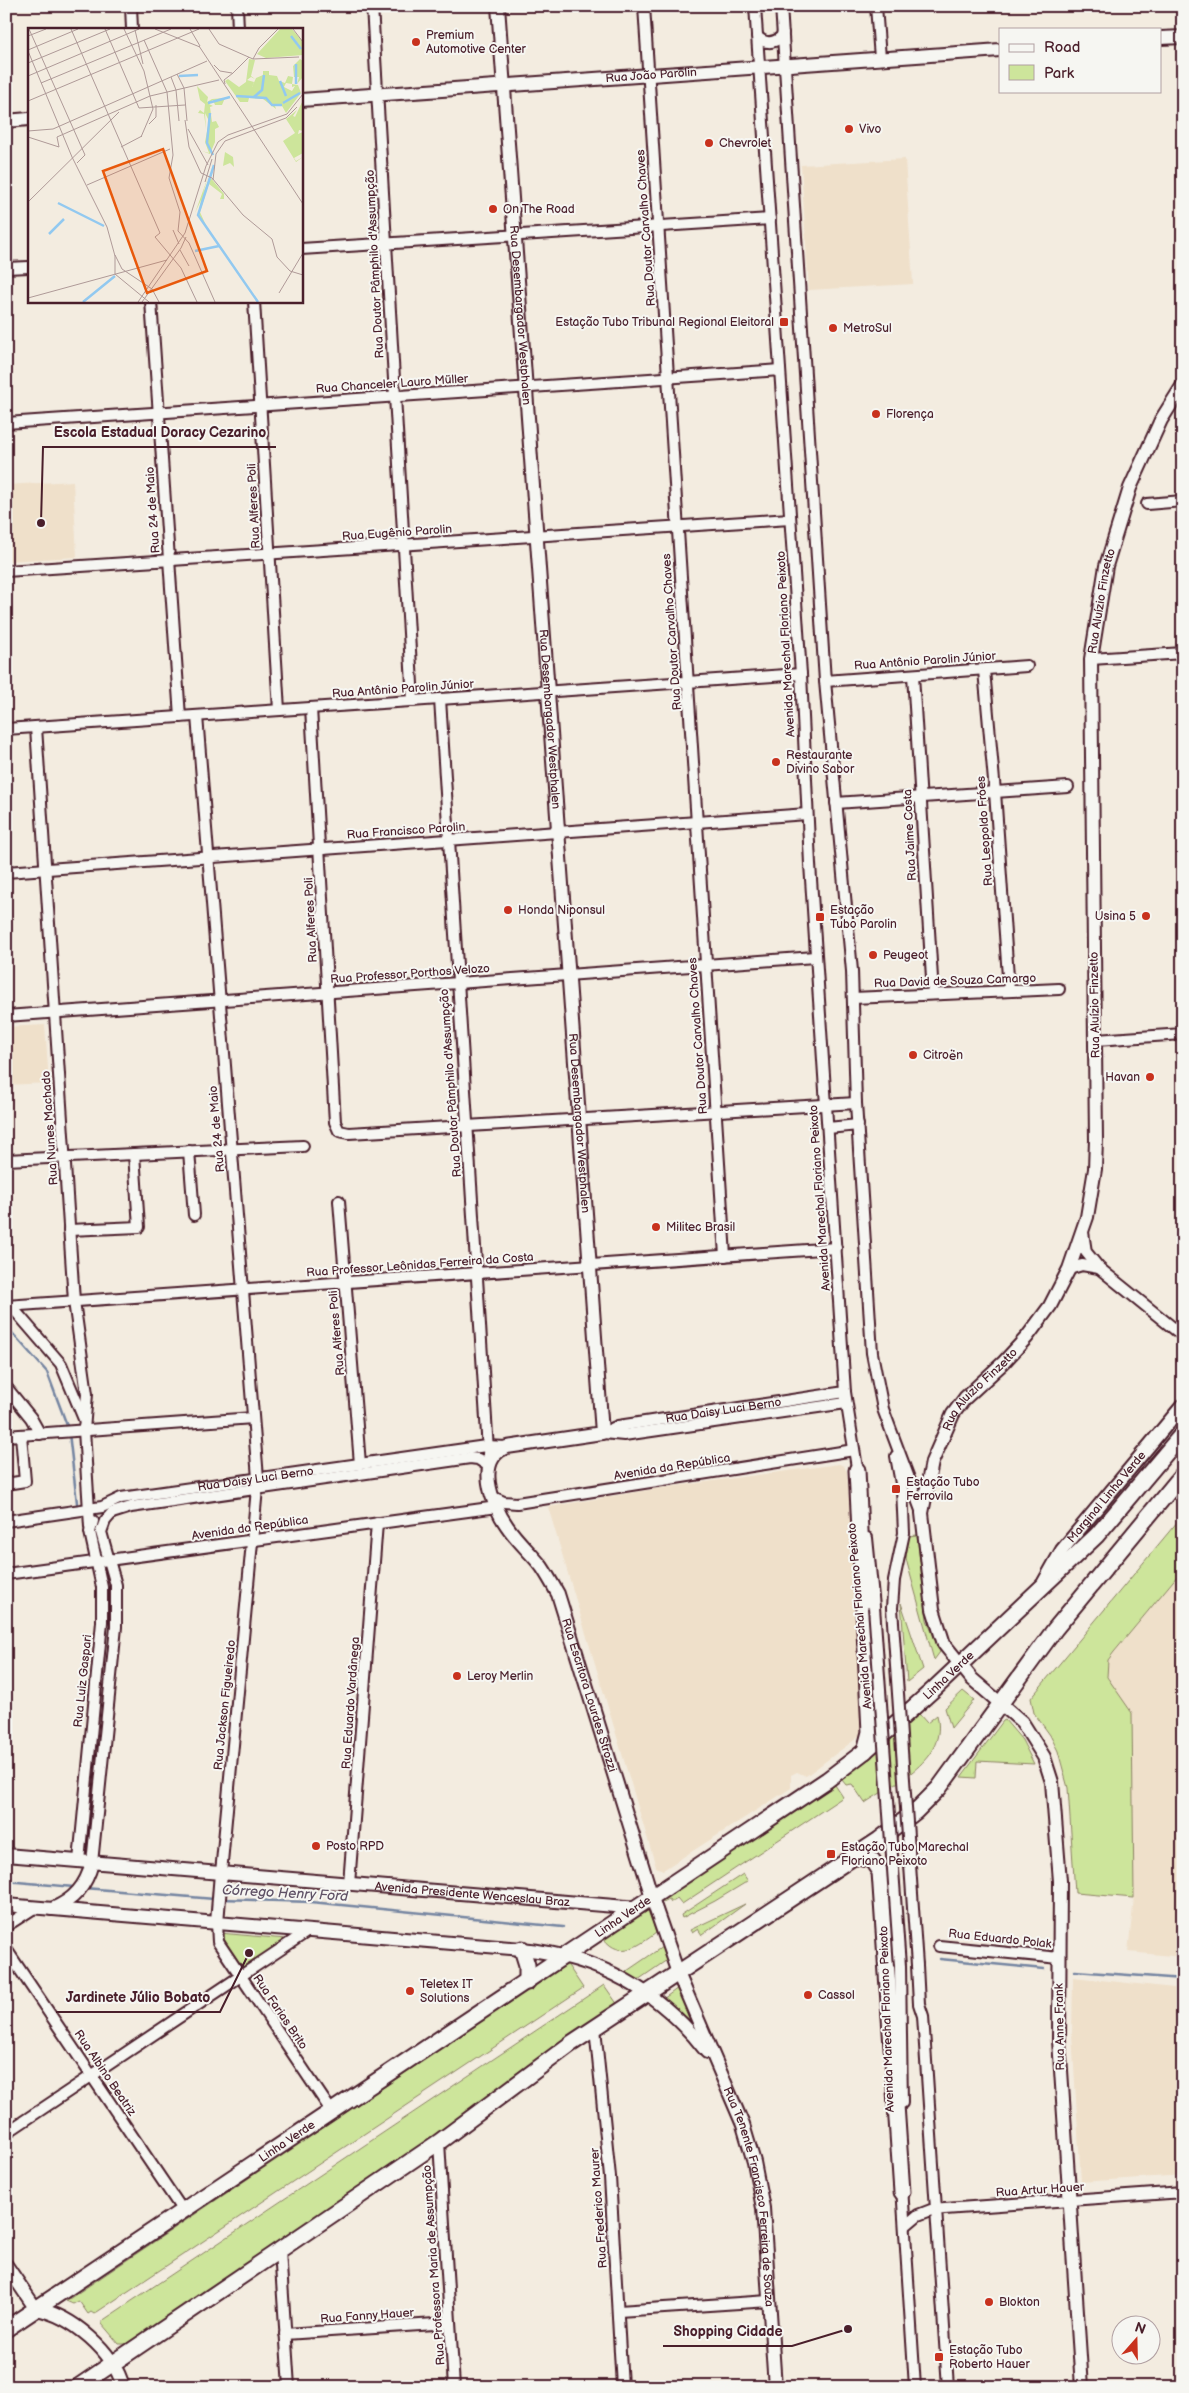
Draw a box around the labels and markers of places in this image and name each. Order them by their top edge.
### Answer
place label: Premium Automotive Center [426,28,527,57]
marker: Premium Automotive Center [410,36,422,48]
place label: Vivo [859,122,881,137]
marker: Vivo [843,123,855,135]
place label: Chevrolet [719,136,772,151]
marker: Chevrolet [703,137,715,149]
place label: On The Road [503,202,575,217]
marker: On The Road [487,203,499,215]
place label: Estação Tubo Tribunal Regional Eleitoral [555,315,774,330]
marker: Estação Tubo Tribunal Regional Eleitoral [778,316,790,328]
place label: MetroSul [843,321,892,336]
marker: MetroSul [827,322,839,334]
place label: Florença [886,407,934,422]
marker: Florença [870,408,882,420]
callout: Escola Estadual Doracy Cezarino [43,418,276,447]
place label: Restaurante Divino Sabor [786,748,855,777]
marker: Restaurante Divino Sabor [770,756,782,768]
place label: Honda Niponsul [518,903,605,918]
place label: Estação Tubo Parolin [830,903,897,932]
marker: Honda Niponsul [502,904,514,916]
place label: Usina 5 [1095,909,1136,924]
marker: Usina 5 [1140,910,1152,922]
marker: Estação Tubo Parolin [814,911,826,923]
place label: Peugeot [883,948,929,963]
marker: Peugeot [867,949,879,961]
place label: Citroën [923,1048,963,1063]
marker: Citroën [907,1049,919,1061]
place label: Havan [1105,1070,1140,1085]
marker: Havan [1144,1071,1156,1083]
place label: Militec Brasil [666,1220,735,1235]
marker: Militec Brasil [650,1221,662,1233]
place label: Estação Tubo Ferrovila [906,1475,980,1504]
marker: Estação Tubo Ferrovila [890,1483,902,1495]
place label: Leroy Merlin [467,1669,534,1684]
marker: Leroy Merlin [451,1670,463,1682]
place label: Posto RPD [326,1839,384,1854]
marker: Posto RPD [310,1840,322,1852]
place label: Estação Tubo Marechal Floriano Peixoto [841,1840,969,1869]
marker: Estação Tubo Marechal Floriano Peixoto [825,1848,837,1860]
place label: Teletex IT Solutions [420,1977,474,2006]
callout: Jardinete Júlio Bobato [56,1983,220,2012]
marker: Teletex IT Solutions [404,1985,416,1997]
place label: Cassol [818,1988,855,2003]
marker: Cassol [802,1989,814,2001]
place label: Blokton [999,2295,1040,2310]
marker: Blokton [983,2296,995,2308]
callout: Shopping Cidade [663,2317,792,2346]
place label: Estação Tubo Roberto Hauer [949,2343,1030,2372]
marker: Estação Tubo Roberto Hauer [933,2351,945,2363]

